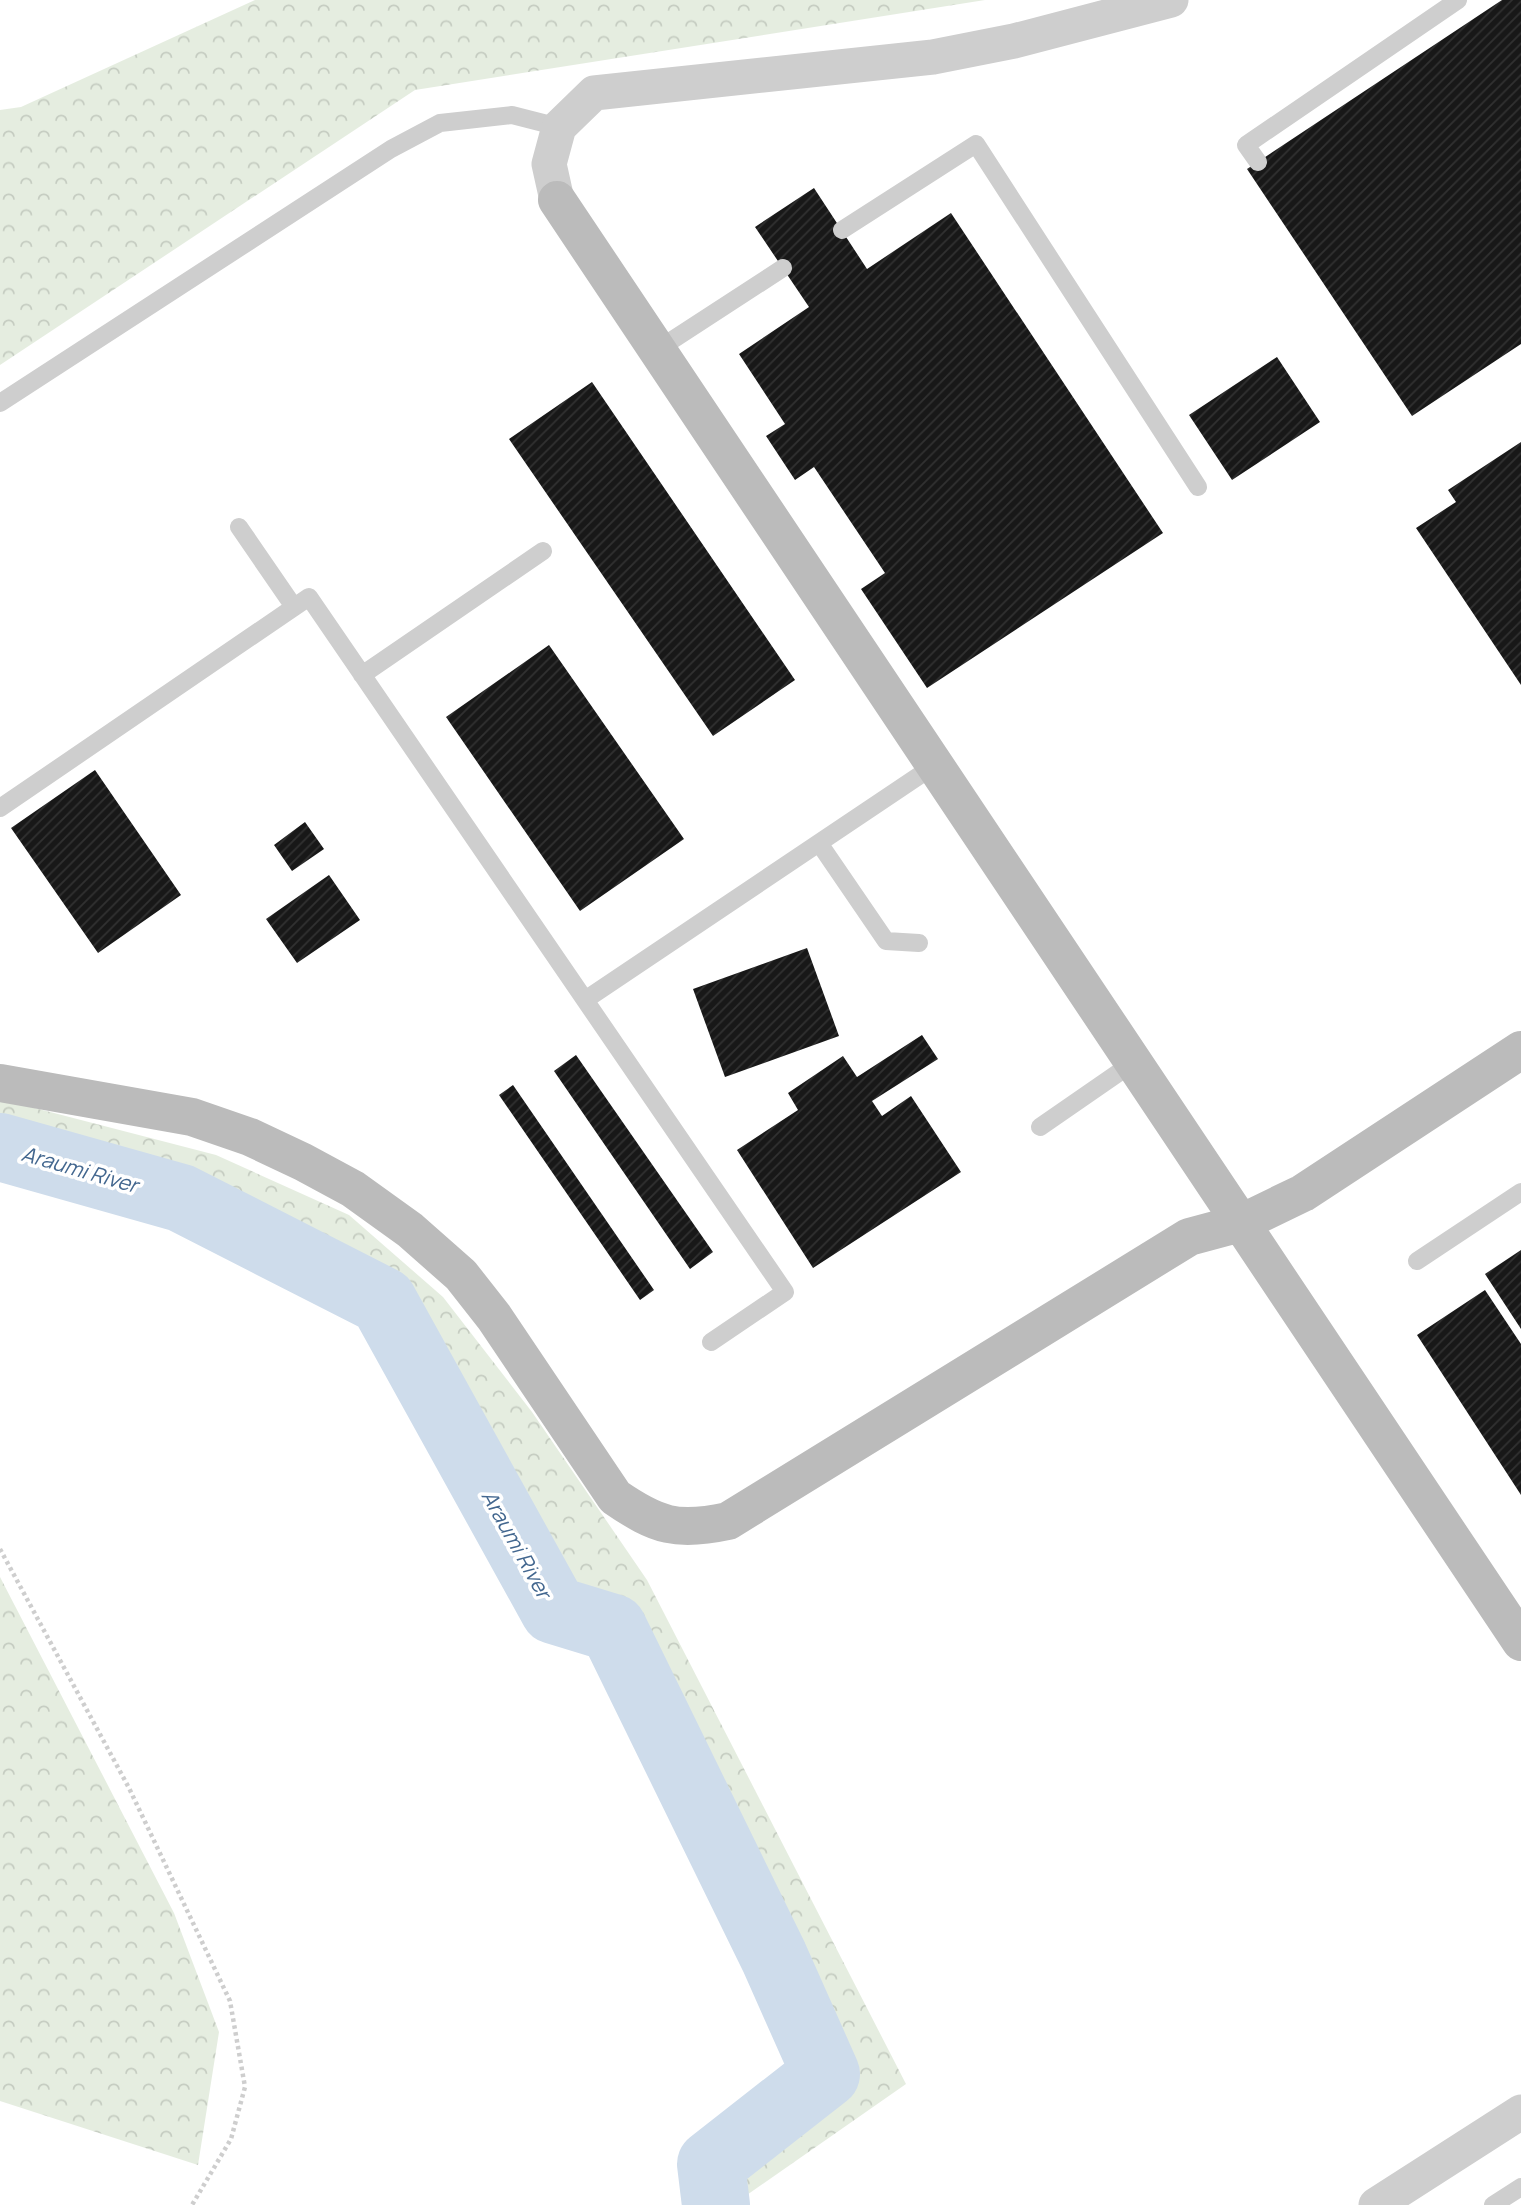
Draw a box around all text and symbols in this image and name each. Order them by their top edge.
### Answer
water label: Araumi River [19,1139,144,1200]
water label: Araumi River [476,1485,559,1605]

